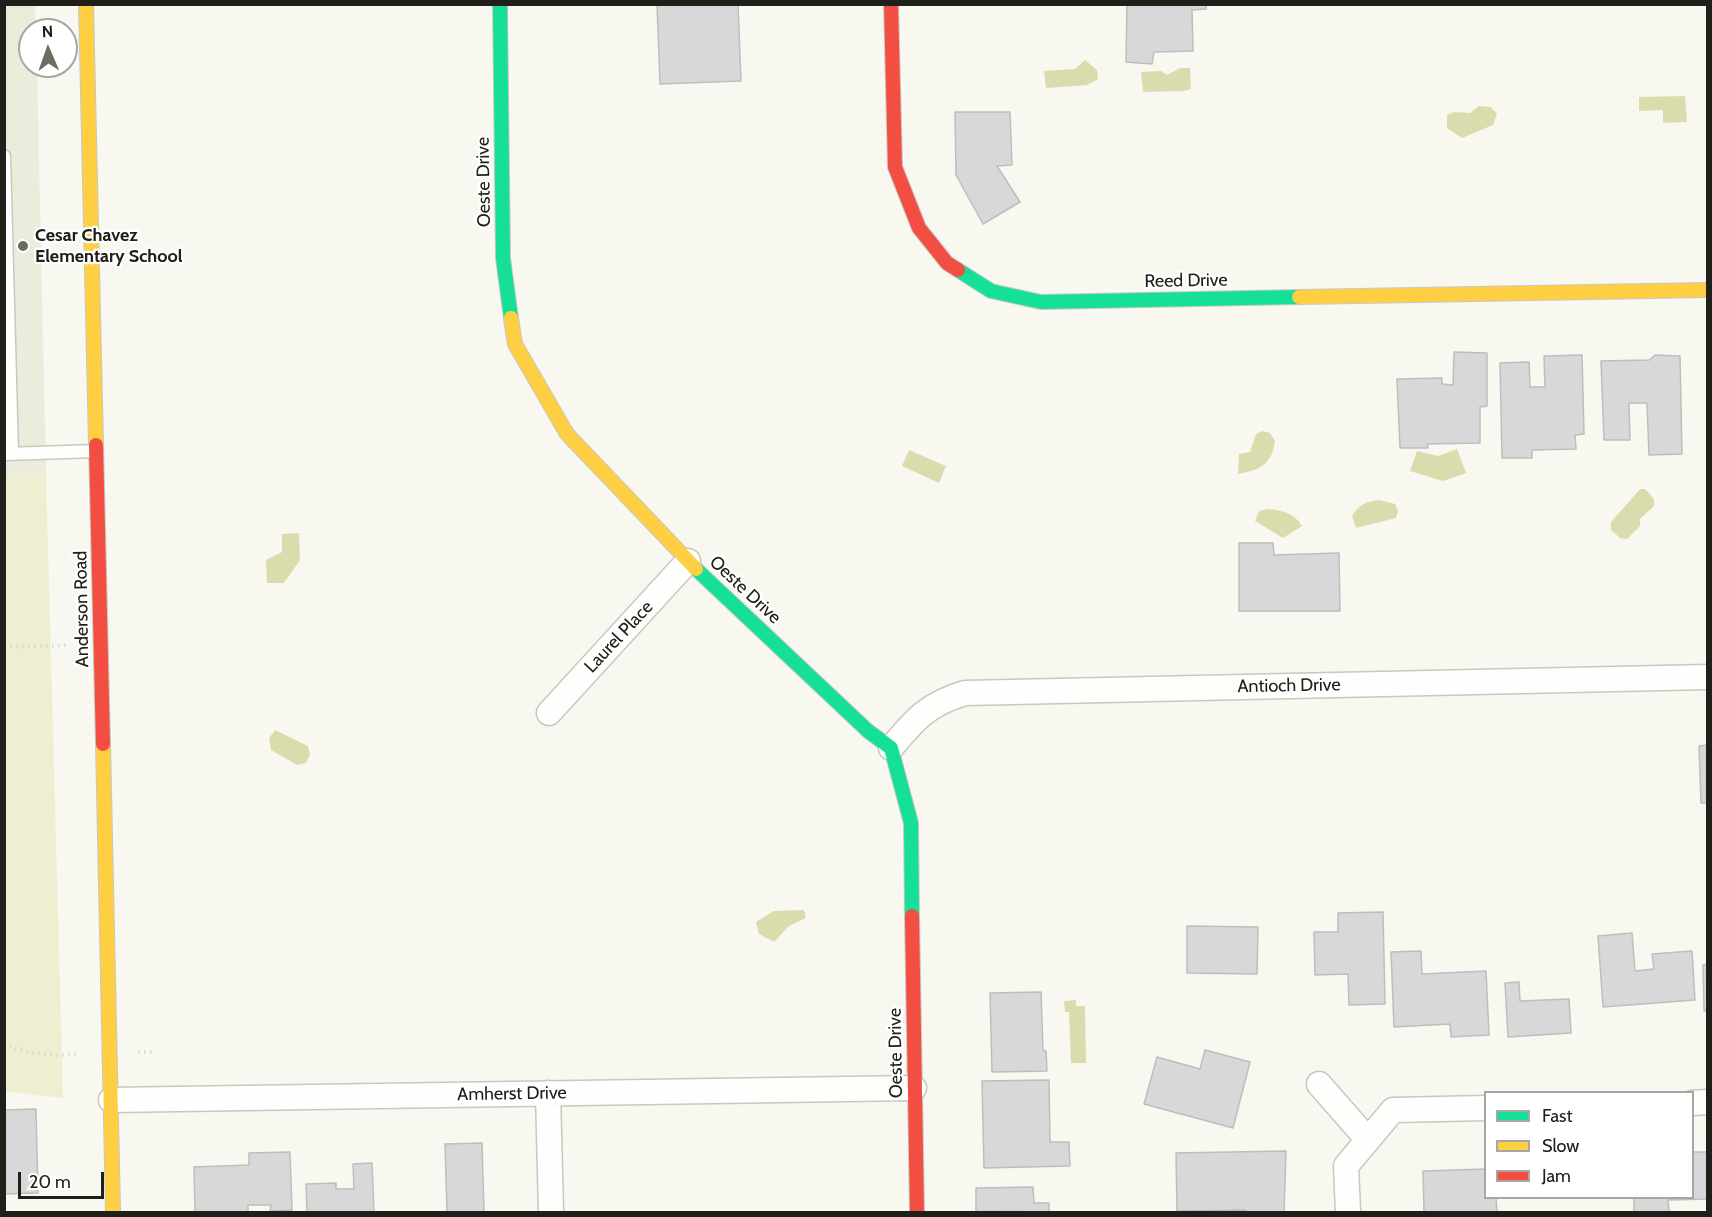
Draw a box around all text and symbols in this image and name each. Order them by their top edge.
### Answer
north arrow [18,18,78,78]
text: N [41,22,53,41]
street label: Oeste Drive [472,137,496,227]
place label: Cesar Chavez Elementary School [35,225,182,268]
marker: Cesar Chavez Elementary School [16,239,30,253]
street label: Reed Drive [1144,269,1228,293]
street label: Anderson Road [70,551,94,667]
street label: Oeste Drive [705,551,785,629]
street label: Laurel Place [580,597,658,677]
street label: Antioch Drive [1237,674,1341,698]
street label: Oeste Drive [884,1008,908,1098]
street label: Amherst Drive [457,1082,567,1106]
legend [1484,1091,1694,1199]
text: Fast [1542,1105,1573,1127]
text: Slow [1542,1135,1579,1157]
scale bar [21,1160,106,1198]
text: Jam [1542,1165,1571,1187]
text: 20 m [29,1171,71,1193]

